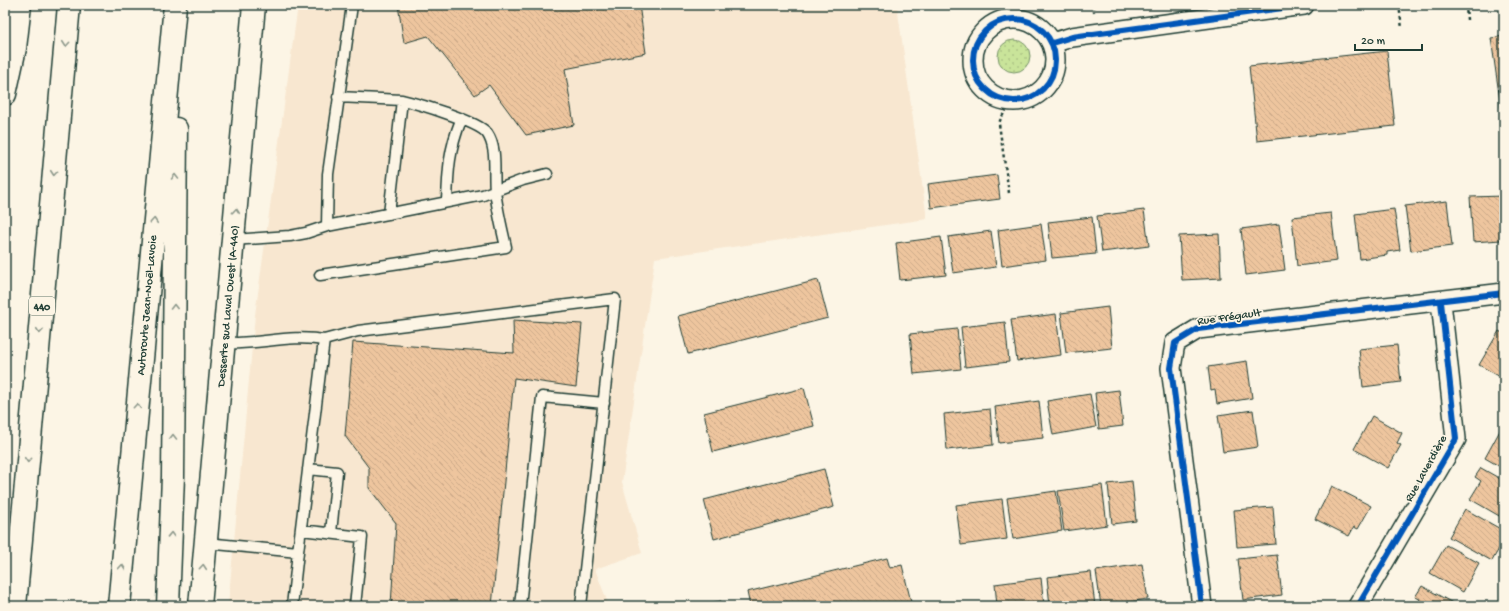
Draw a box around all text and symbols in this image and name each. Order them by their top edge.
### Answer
scale bar [1355,26,1422,52]
text: 20 m [1361,35,1386,49]
one-way arrow [61,41,70,47]
one-way arrow [50,170,59,176]
one-way arrow [171,174,180,180]
one-way arrow [231,208,240,214]
one-way arrow [150,218,159,224]
street label: Desserte sud Laval Ouest (A-440) [215,225,243,389]
street label: Autoroute Jean-Noël-Lavoie [135,234,161,376]
road number: 440 [29,297,55,315]
one-way arrow [170,304,178,310]
street label: Rue Frégault [1197,306,1263,329]
one-way arrow [35,328,44,334]
one-way arrow [132,403,141,409]
street label: Rue Laverdière [1403,433,1451,505]
one-way arrow [169,434,177,440]
one-way arrow [23,457,32,463]
one-way arrow [166,532,175,538]
one-way arrow [117,564,126,570]
one-way arrow [199,564,208,570]

